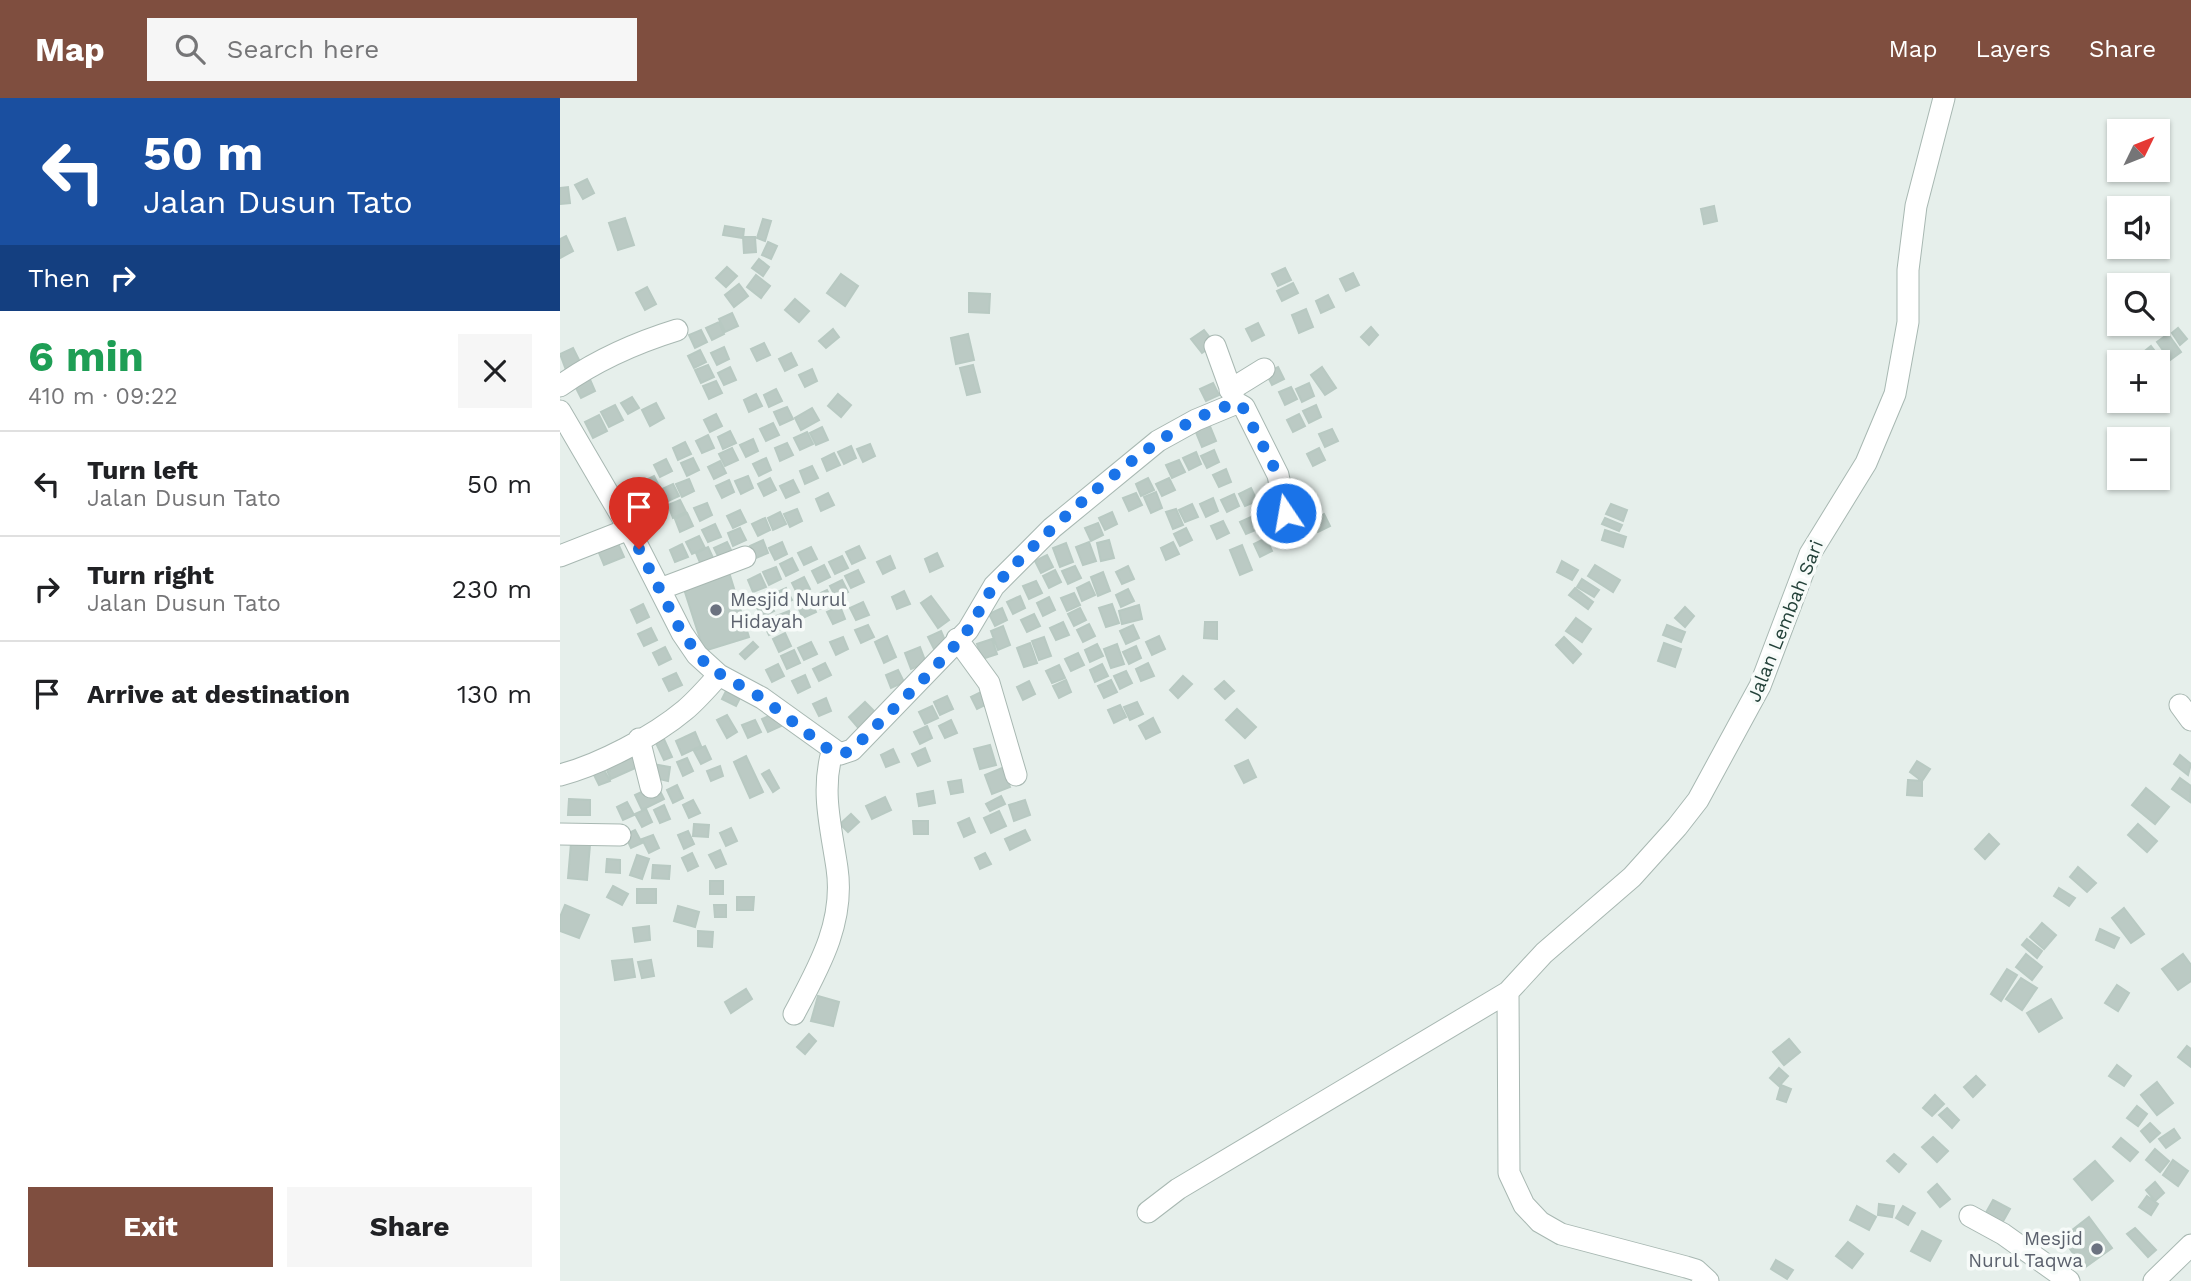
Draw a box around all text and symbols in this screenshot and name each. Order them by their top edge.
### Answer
search box [147,18,637,81]
text: Map [35,30,105,69]
icon: search [171,30,209,68]
text: Search here [227,34,379,64]
text: Map [1889,35,1937,63]
text: Layers [1975,35,2051,63]
text: Share [2089,35,2156,63]
north arrow [2107,119,2170,182]
map controls [2107,119,2170,490]
text: 50 m [143,124,263,182]
icon: left [28,126,119,217]
text: Jalan Dusun Tato [143,183,413,221]
button: sound [2107,196,2170,259]
icon: right [104,259,142,297]
text: Then [28,263,90,293]
button: search [2107,273,2170,336]
text: 6 min [28,332,144,381]
button: close [458,334,532,408]
button: + [2107,350,2170,413]
text: 410 m · 09:22 [28,383,178,410]
button: − [2107,427,2170,490]
text: Turn left [87,455,198,485]
icon: left [28,465,66,503]
text: 50 m [467,469,532,499]
position arrow [1249,476,1323,550]
pin [609,477,669,549]
text: Jalan Dusun Tato [87,485,281,512]
icon: arrive [620,488,658,526]
street label: Jalan Lembah Sari [1742,537,1828,705]
text: Turn right [87,560,214,590]
icon: right [28,570,66,608]
text: 230 m [452,574,532,604]
place label: Mesjid Nurul Hidayah [730,588,847,633]
text: Jalan Dusun Tato [87,590,281,617]
marker: Mesjid Nurul Hidayah [708,602,724,618]
icon: arrive [28,675,66,713]
text: Arrive at destination [87,679,350,709]
text: 130 m [457,679,532,709]
button: Exit [28,1187,273,1267]
button: Share [287,1187,532,1267]
place label: Mesjid Nurul Taqwa [1968,1227,2083,1272]
marker: Mesjid Nurul Taqwa [2089,1241,2105,1257]

